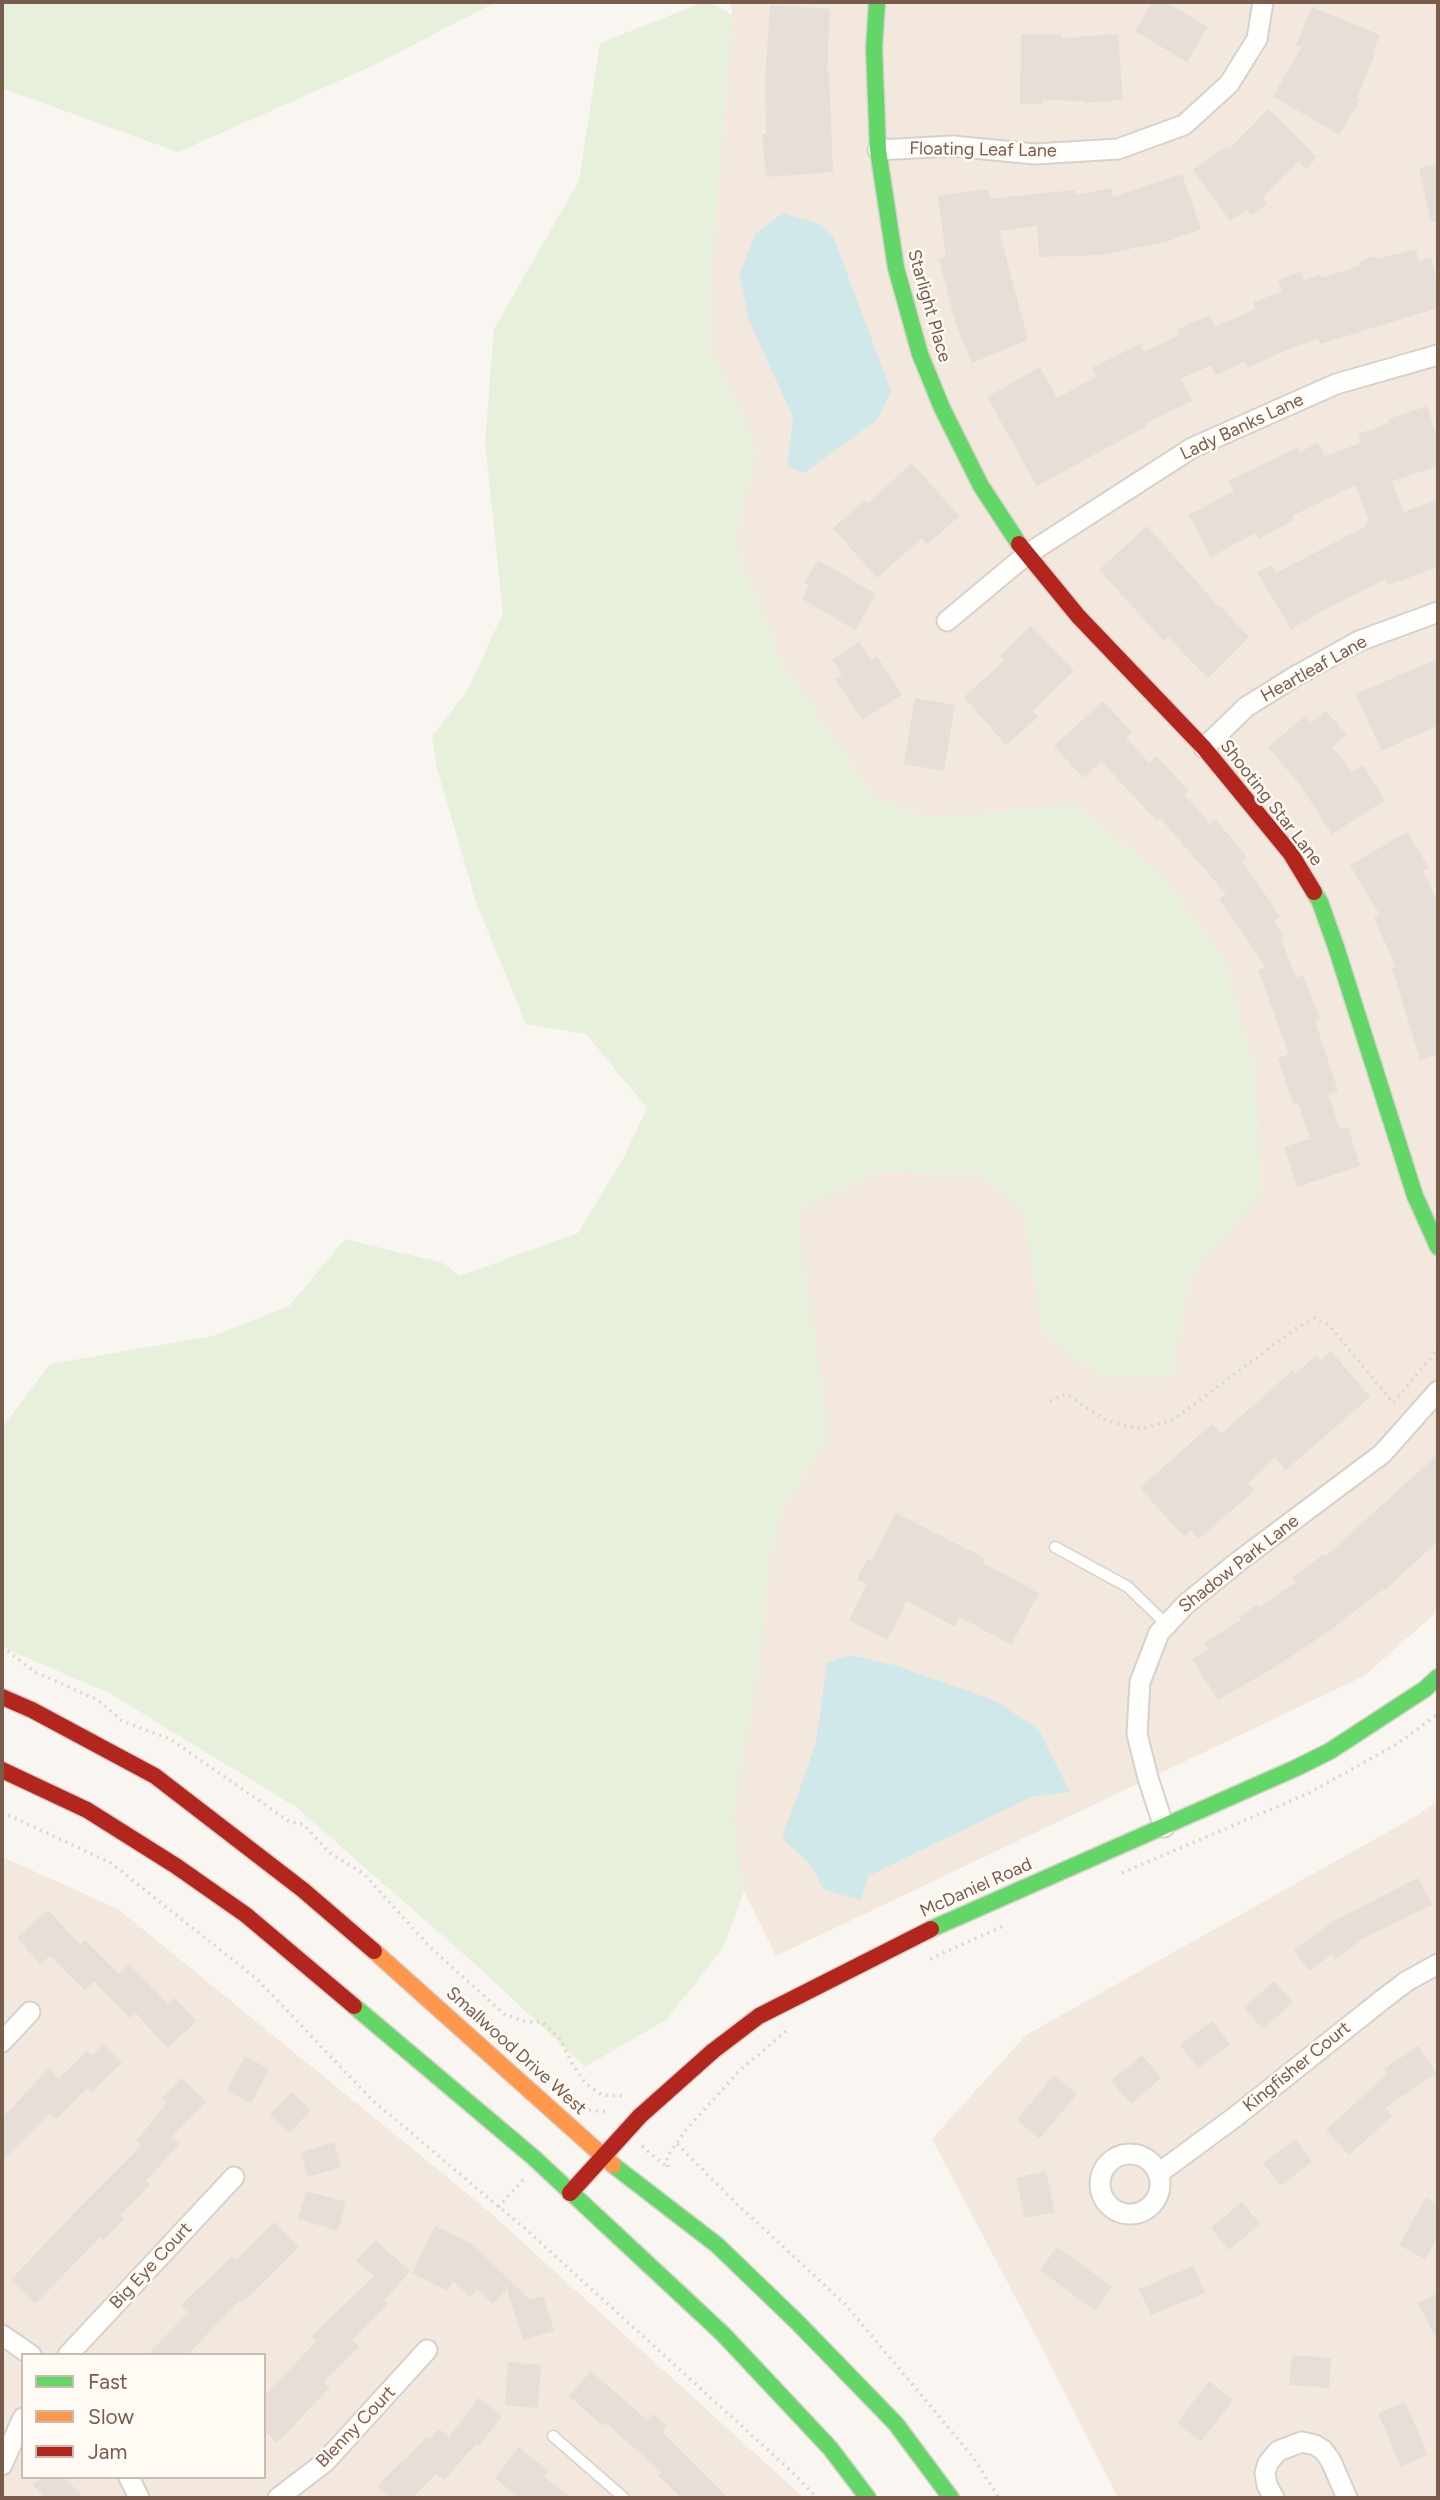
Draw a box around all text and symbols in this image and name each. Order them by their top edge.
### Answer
street label: Floating Leaf Lane [909,138,1057,162]
street label: Starlight Place [903,247,955,365]
street label: Lady Banks Lane [1177,389,1307,465]
street label: Heartleaf Lane [1257,631,1371,707]
street label: Shooting Star Lane [1215,736,1327,870]
street label: Shadow Park Lane [1175,1510,1303,1618]
street label: McDaniel Road [917,1854,1035,1922]
street label: Smallwood Drive West [442,1982,590,2120]
street label: Kingfisher Court [1239,2017,1355,2117]
street label: Big Eye Court [105,2218,197,2314]
legend [21,2353,266,2479]
text: Fast [88,2369,128,2394]
street label: Blenny Court [312,2382,400,2472]
text: Slow [88,2404,134,2429]
text: Jam [88,2439,127,2464]

